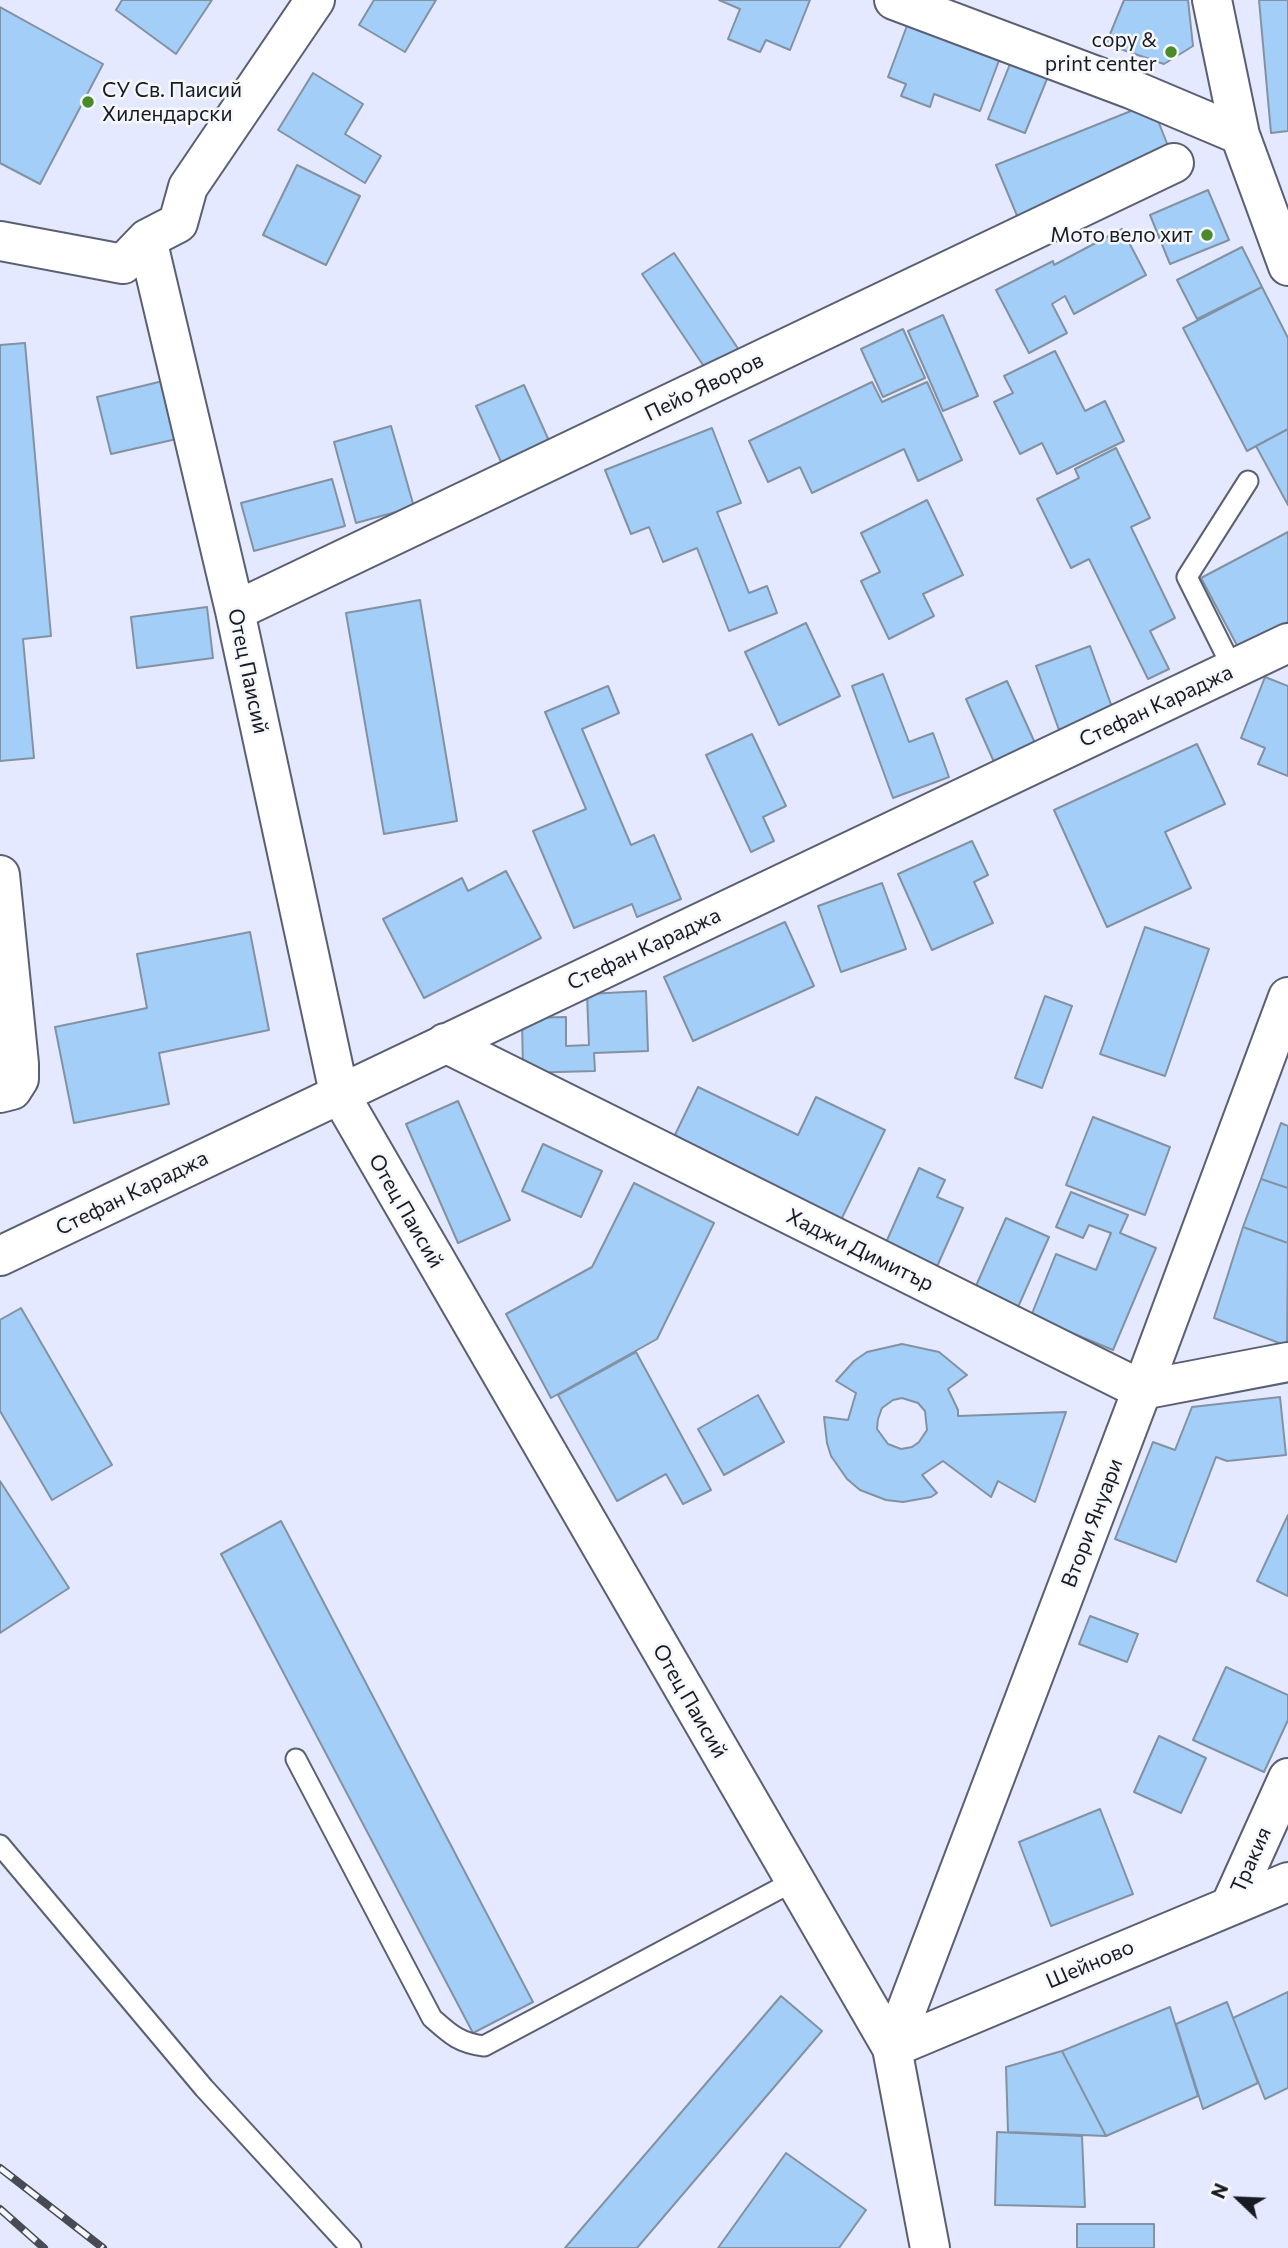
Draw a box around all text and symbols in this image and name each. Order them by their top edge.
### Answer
place label: copy & print center [1045,27,1157,77]
marker: copy & print center [1163,44,1179,60]
place label: СУ Св. Паисий Хилендарски [102,77,242,127]
marker: СУ Св. Паисий Хилендарски [80,94,96,110]
place label: Мото вело хит [1050,222,1193,248]
marker: Мото вело хит [1199,227,1215,243]
street label: Пейо Яворов [640,347,768,427]
street label: Отец Паисий [222,606,274,736]
street label: Стефан Караджа [1075,659,1237,753]
street label: Стефан Караджа [563,902,725,996]
street label: Стефан Караджа [52,1145,212,1241]
street label: Отец Паисий [363,1150,449,1272]
street label: Хаджи Димитър [782,1203,938,1297]
street label: Втори Януари [1056,1455,1128,1591]
street label: Отец Паисий [647,1640,733,1762]
street label: Тракия [1225,1823,1277,1897]
street label: Шейново [1042,1934,1138,1994]
north arrow [1204,2164,1274,2234]
text: N [1206,2180,1233,2202]

